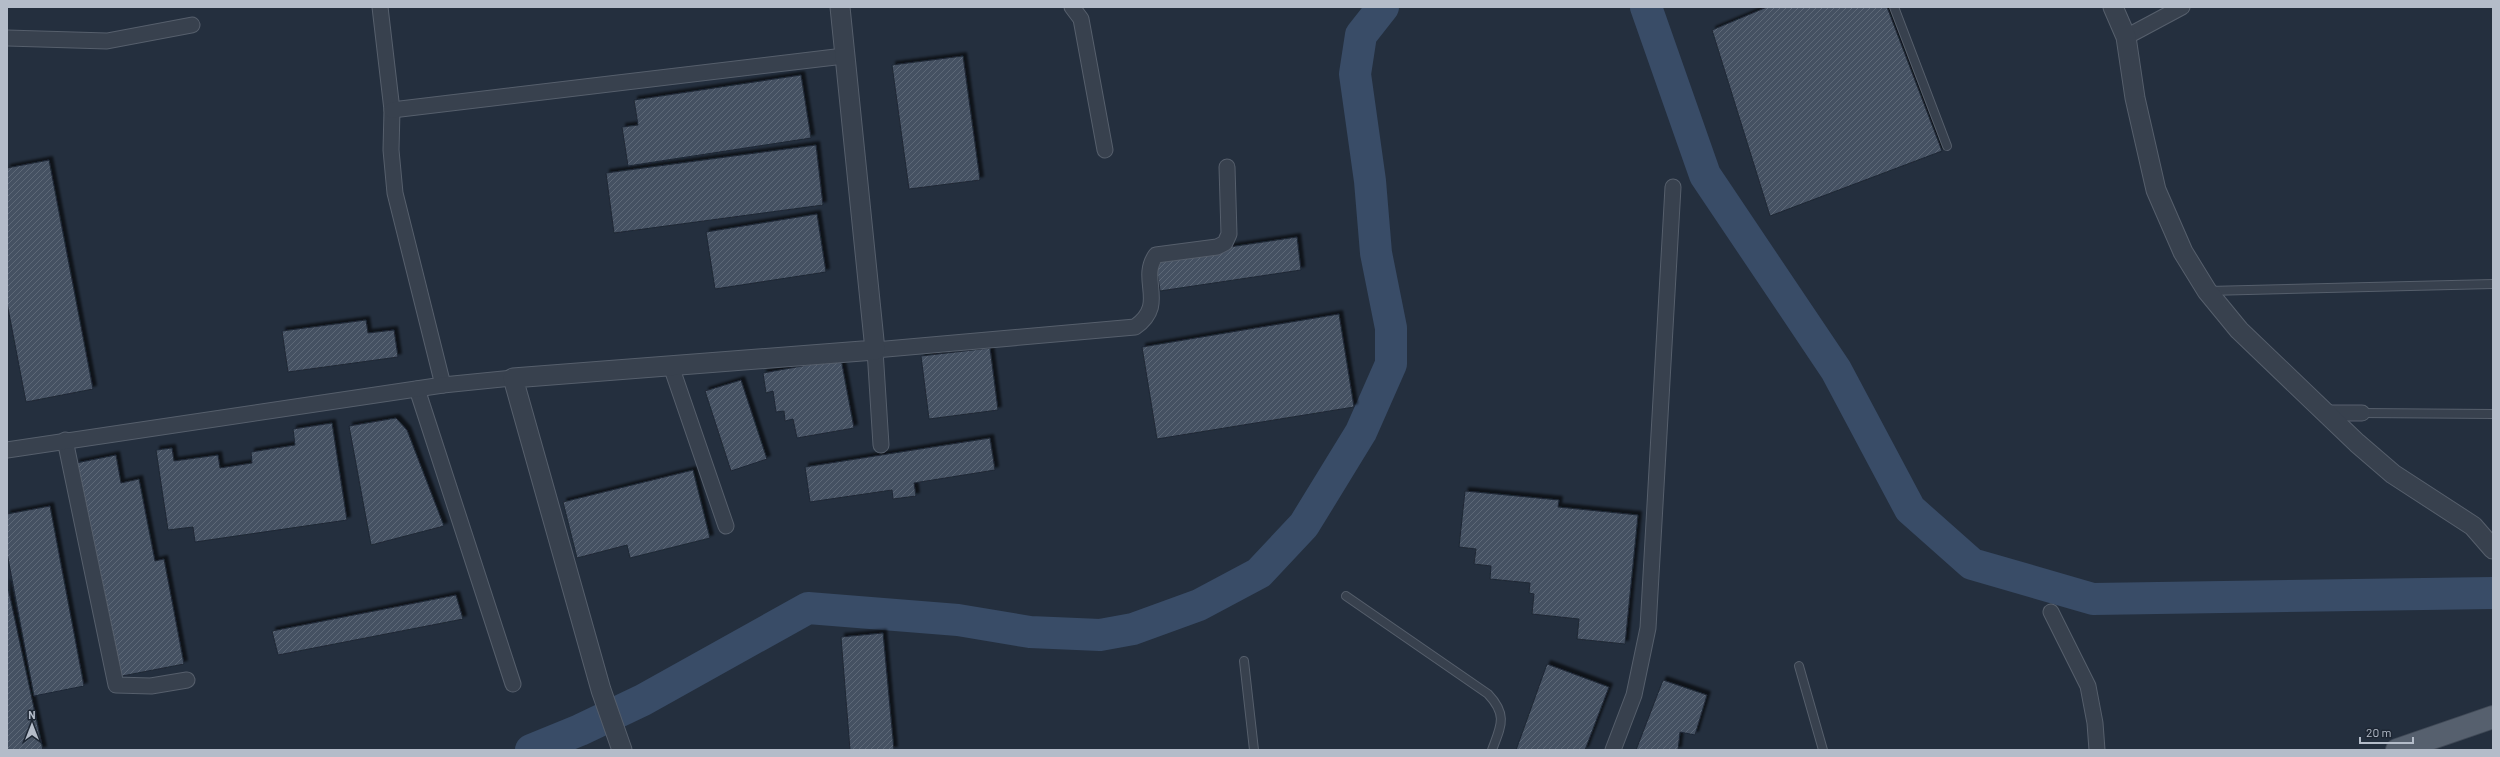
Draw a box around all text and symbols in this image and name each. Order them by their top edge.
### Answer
north arrow [12,705,52,745]
text: N [28,708,36,721]
scale bar [2360,719,2413,745]
text: 20 m [2366,725,2392,739]

